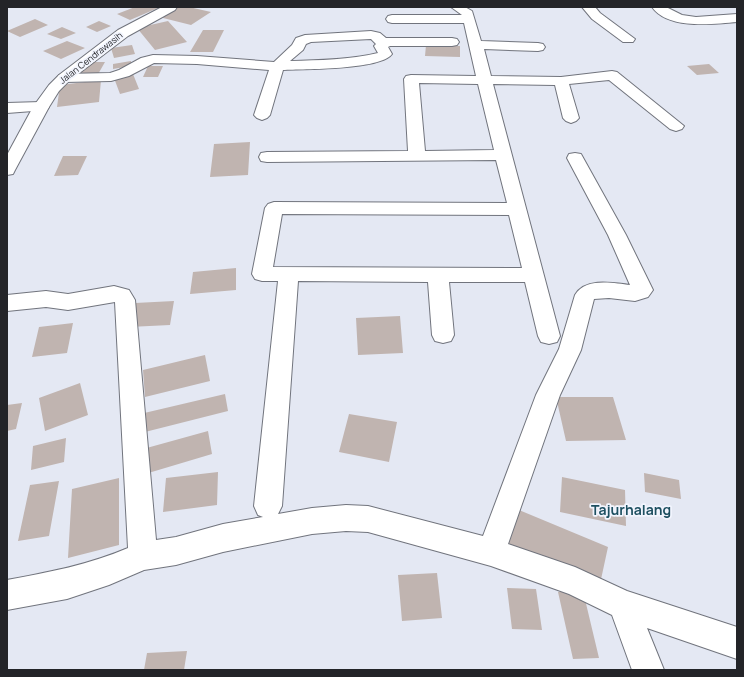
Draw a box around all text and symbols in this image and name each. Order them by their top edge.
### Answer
street label: Jalan Cendrawasih [56,29,125,87]
district label: Tajurhalang [591,500,671,519]

